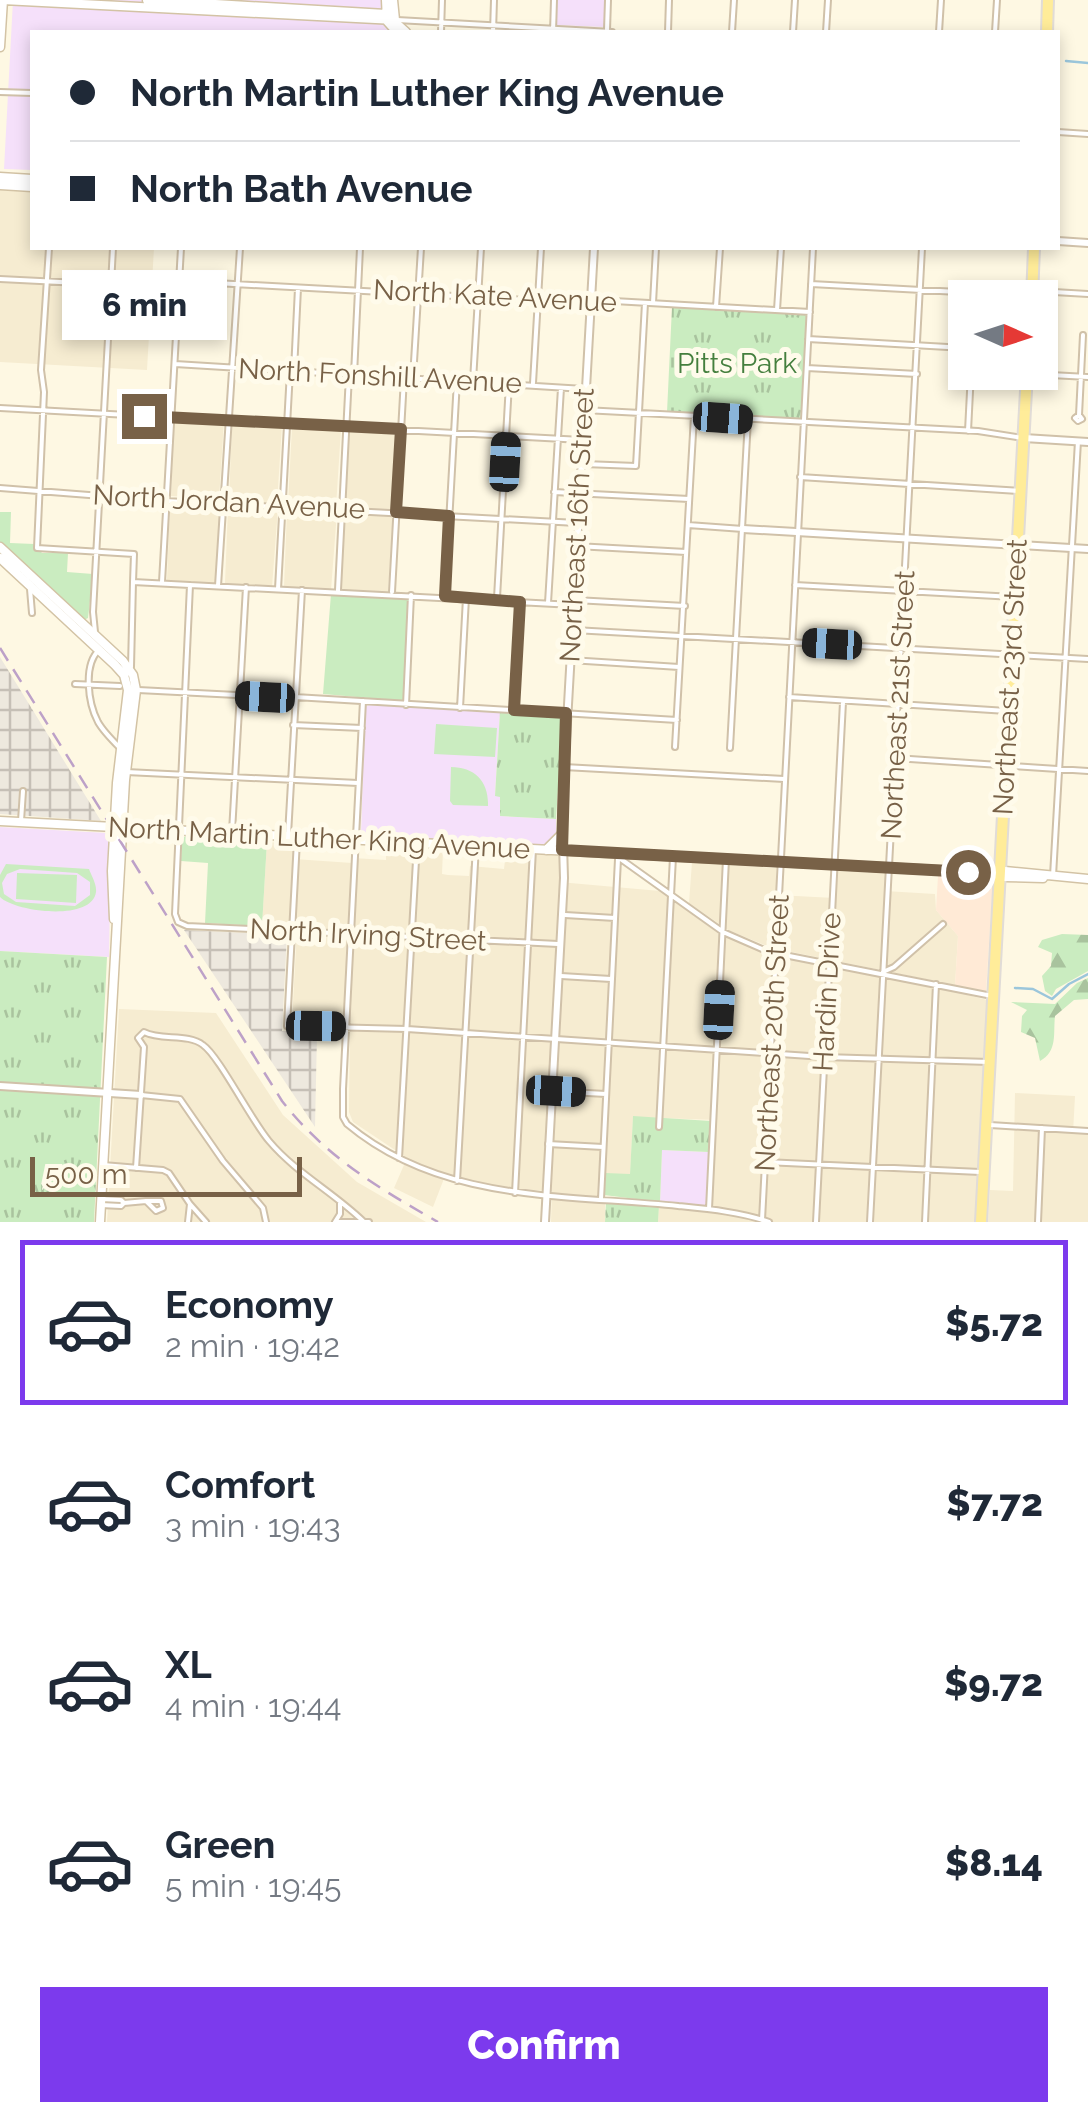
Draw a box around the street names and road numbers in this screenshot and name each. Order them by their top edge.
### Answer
street label: North Kate Avenue [372,273,618,319]
street label: North Fonshill Avenue [237,352,523,400]
street label: Northeast 16th Street [553,386,601,663]
street label: North Jordan Avenue [92,478,366,526]
street label: Northeast 23rd Street [986,537,1034,816]
street label: Northeast 21st Street [874,569,922,840]
street label: North Martin Luther King Avenue [107,810,531,866]
street label: Northeast 20th Street [748,893,796,1172]
street label: North Irving Street [249,912,488,958]
street label: Hardin Drive [806,912,848,1072]

